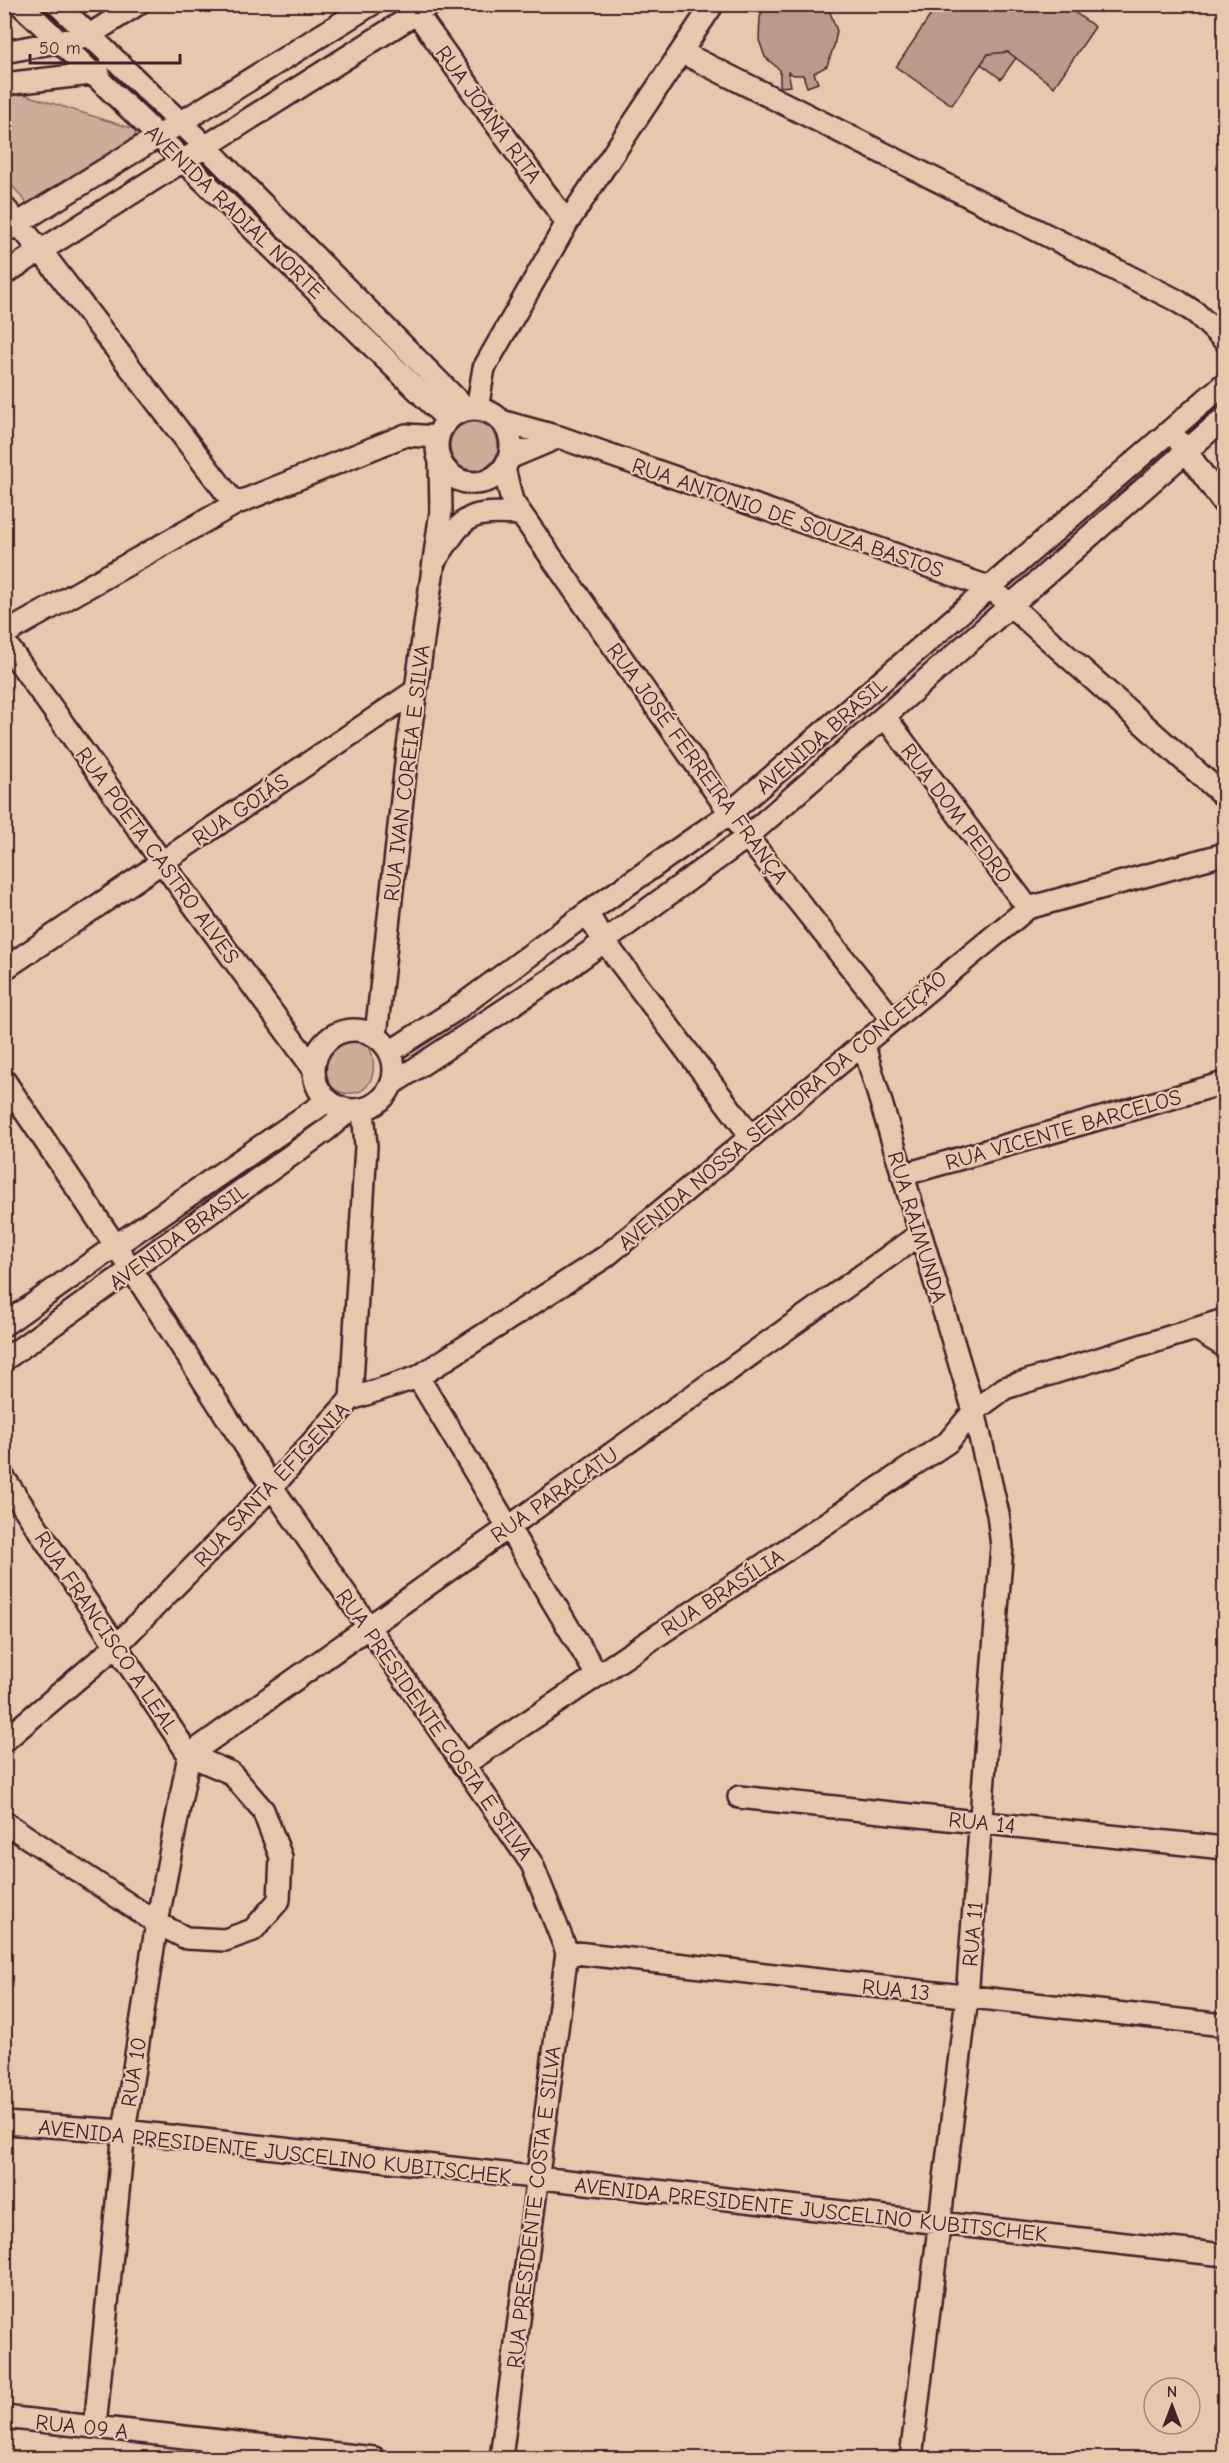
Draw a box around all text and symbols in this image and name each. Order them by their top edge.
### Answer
scale bar [30,27,180,65]
text: 50 m [39,38,81,59]
street label: RUA JOANA RITA [430,41,547,189]
street label: AVENIDA RADIAL NORTE [139,119,329,304]
street label: RUA ANTONIO DE SOUZA BASTOS [629,452,947,584]
street label: RUA JOSÉ FERREIRA FRANÇA [601,638,794,889]
street label: RUA IVAN COREIA E SILVA [378,643,436,903]
street label: AVENIDA BRASIL [751,672,893,800]
street label: RUA DOM PEDRO [895,738,1017,889]
street label: RUA POETA CASTRO ALVES [70,742,245,969]
street label: RUA GOIÁS [187,768,294,852]
street label: AVENIDA NOSSA SENHORA DA CONCEIÇÃO [613,965,952,1256]
street label: RUA VICENTE BARCELOS [942,1084,1184,1176]
street label: RUA RAIMUNDA [882,1148,953,1307]
street label: AVENIDA BRASIL [104,1178,253,1296]
street label: RUA SANTA EFIGENIA [189,1397,355,1573]
street label: RUA PARACATU [486,1441,623,1548]
street label: RUA FRANCISCO A LEAL [29,1526,184,1739]
street label: RUA BRASÍLIA [656,1543,789,1642]
street label: RUA PRESIDENTE COSTA E SILVA [330,1584,538,1865]
street label: RUA 14 [947,1807,1017,1839]
street label: RUA 11 [957,1900,989,1968]
street label: RUA 13 [861,1974,931,2006]
street label: RUA 10 [116,2035,152,2109]
street label: RUA PRESIDENTE COSTA E SILVA [501,2044,567,2370]
street label: AVENIDA PRESIDENTE JUSCELINO KUBITSCHEK [37,2114,513,2190]
street label: AVENIDA PRESIDENTE JUSCELINO KUBITSCHEK [573,2172,1049,2248]
north arrow [1142,2376,1202,2436]
text: N [1167,2383,1177,2401]
street label: RUA 09 A [34,2409,130,2445]

